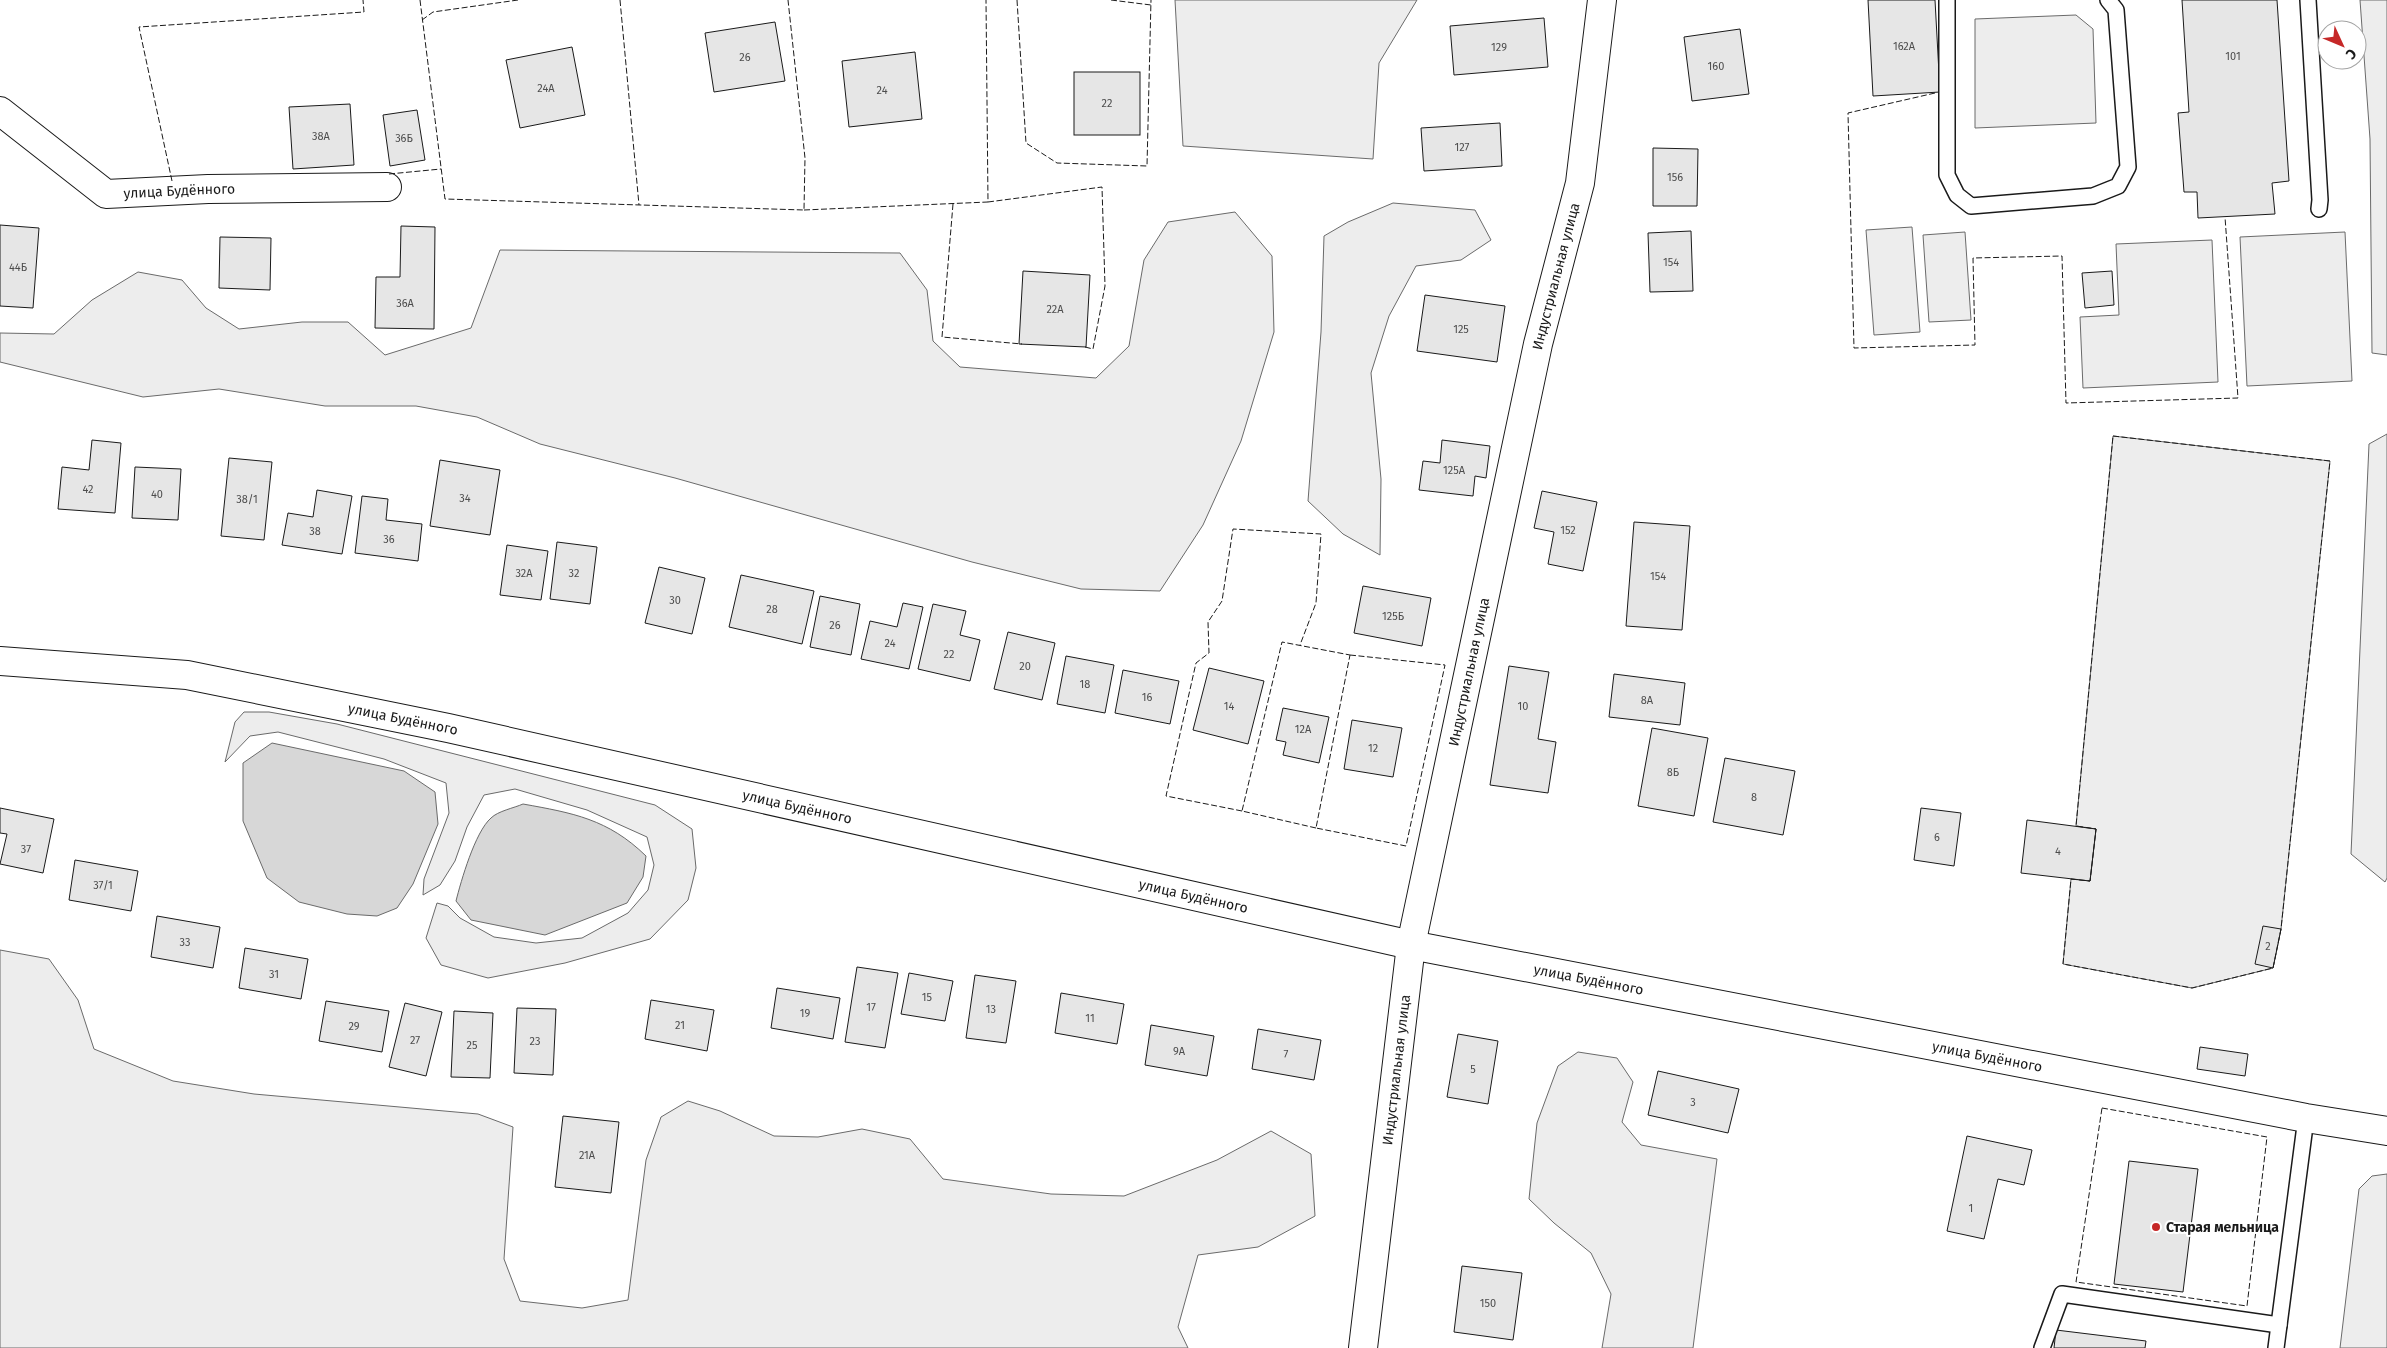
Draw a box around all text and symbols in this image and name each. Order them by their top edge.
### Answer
north arrow [2317,20,2367,70]
house number: 162А [1893,40,1916,53]
house number: 129 [1491,41,1507,54]
text: С [2342,45,2360,62]
house number: 101 [2225,50,2241,63]
house number: 26 [739,51,751,64]
house number: 160 [1708,60,1724,73]
house number: 24А [537,82,555,95]
house number: 24 [877,84,888,97]
house number: 22 [1102,97,1112,110]
house number: 38А [312,130,331,143]
house number: 36Б [395,132,413,145]
house number: 127 [1455,141,1470,154]
house number: 156 [1667,171,1683,184]
street label: улица Будённого [123,181,235,202]
street label: Индустриальная улица [1529,201,1583,352]
house number: 154 [1663,256,1679,269]
house number: 44Б [9,261,28,274]
house number: 36А [396,297,415,310]
house number: 22А [1046,303,1064,316]
house number: 125 [1453,323,1469,336]
house number: 125А [1443,464,1466,477]
house number: 42 [82,483,94,496]
house number: 40 [151,488,163,501]
house number: 34 [459,492,471,505]
house number: 38/1 [236,493,258,506]
house number: 152 [1560,524,1576,537]
house number: 38 [309,525,321,538]
house number: 36 [383,533,395,546]
house number: 32А [515,567,533,580]
house number: 32 [569,567,579,580]
house number: 154 [1650,570,1666,583]
house number: 30 [669,594,681,607]
street label: Индустриальная улица [1445,596,1493,748]
house number: 28 [766,603,778,616]
house number: 125Б [1382,610,1405,623]
house number: 26 [829,619,841,632]
house number: 24 [885,637,896,650]
house number: 22 [944,648,954,661]
house number: 20 [1019,660,1031,673]
house number: 18 [1080,678,1090,691]
house number: 16 [1142,691,1152,704]
house number: 8А [1641,694,1654,707]
street label: улица Будённого [347,700,459,739]
house number: 14 [1224,700,1234,713]
house number: 10 [1518,700,1528,713]
house number: 12А [1295,723,1312,736]
house number: 12 [1368,742,1378,755]
house number: 8Б [1667,766,1680,779]
street label: улица Будённого [741,787,854,828]
house number: 8 [1751,791,1757,804]
house number: 6 [1934,831,1940,844]
house number: 37 [21,843,31,856]
house number: 4 [2055,845,2061,858]
street label: улица Будённого [1137,876,1250,917]
house number: 37/1 [93,879,113,892]
house number: 33 [180,936,190,949]
house number: 2 [2265,940,2271,953]
street label: улица Будённого [1532,961,1645,999]
house number: 31 [269,968,279,981]
house number: 15 [922,991,933,1004]
street label: Индустриальная улица [1379,994,1414,1146]
house number: 17 [866,1001,876,1014]
house number: 13 [986,1003,996,1016]
house number: 19 [800,1007,810,1020]
house number: 11 [1085,1012,1095,1025]
house number: 21 [675,1019,685,1032]
house number: 29 [348,1020,360,1033]
house number: 27 [410,1034,420,1047]
house number: 23 [530,1035,540,1048]
street label: улица Будённого [1931,1038,2044,1076]
house number: 25 [467,1039,478,1052]
house number: 9А [1173,1045,1186,1058]
house number: 7 [1284,1048,1289,1061]
house number: 5 [1470,1063,1476,1076]
house number: 3 [1690,1096,1696,1109]
house number: 21А [579,1149,596,1162]
house number: 1 [1969,1202,1973,1215]
place label: Старая мельница [2166,1219,2279,1236]
marker: Старая мельница [2150,1221,2162,1233]
house number: 150 [1480,1297,1496,1310]

